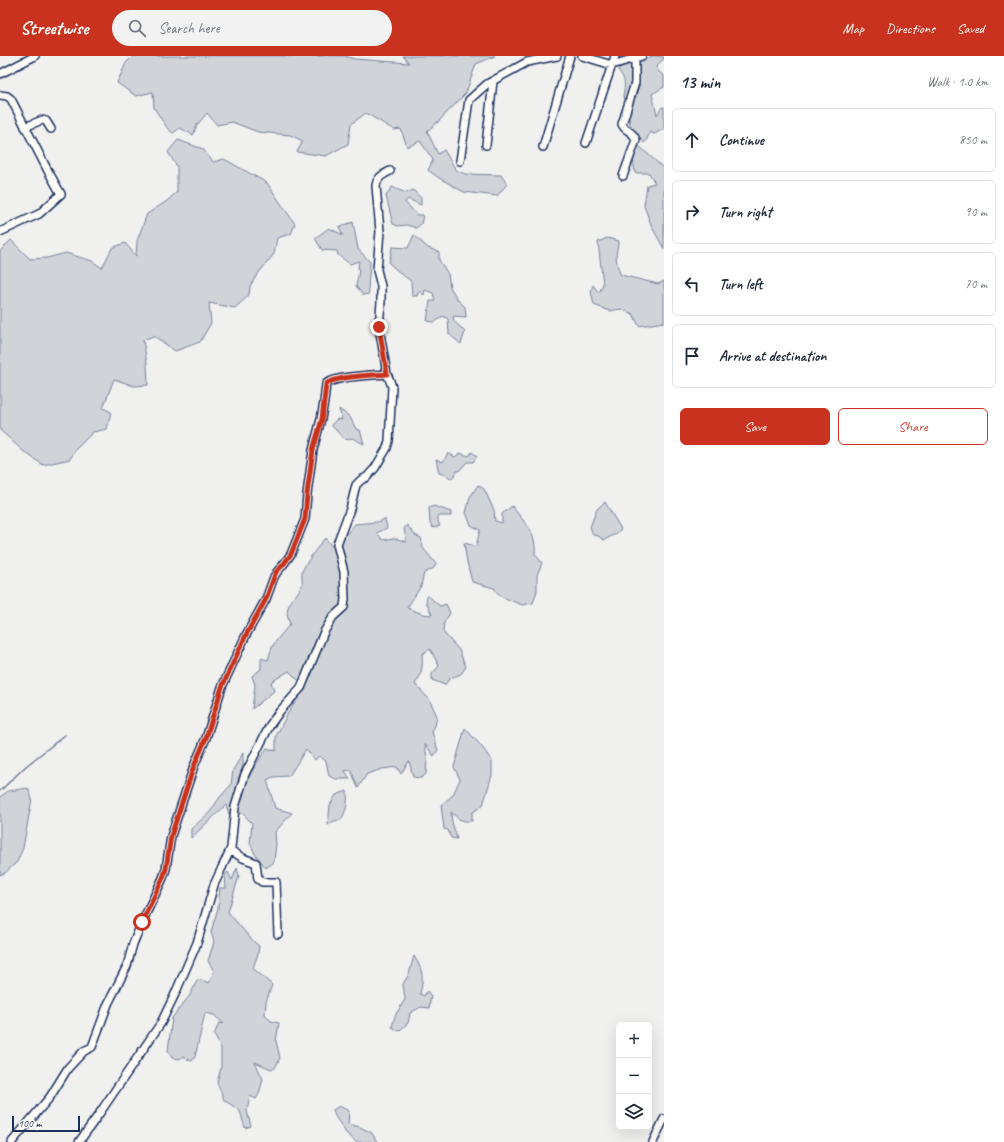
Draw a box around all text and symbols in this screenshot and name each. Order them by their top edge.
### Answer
search box [112,10,392,46]
text: Streetwise [20,16,88,40]
icon: search [126,17,148,39]
text: Search here [158,19,220,38]
text: Map [843,20,864,37]
text: Directions [886,20,935,37]
text: Saved [957,20,984,37]
text: 13 min [680,72,720,93]
text: Walk · 1.0 km [927,74,988,90]
icon: ahead [681,129,703,151]
text: Continue [719,131,764,150]
text: 850 m [959,132,987,148]
icon: right [681,201,703,223]
text: Turn right [719,203,772,222]
text: 90 m [965,204,987,220]
icon: left [681,273,703,295]
text: Turn left [719,275,762,294]
text: 70 m [965,276,987,292]
route end [370,318,388,336]
icon: arrive [681,345,703,367]
text: Arrive at destination [719,347,826,366]
button: Save [680,408,830,445]
button: Share [838,408,988,445]
route start [133,913,151,931]
map controls [616,1022,652,1130]
button: + [616,1022,652,1058]
button: − [616,1058,652,1094]
button: layers [616,1094,652,1130]
scale bar [12,1114,80,1133]
text: 100 m [18,1116,42,1130]

